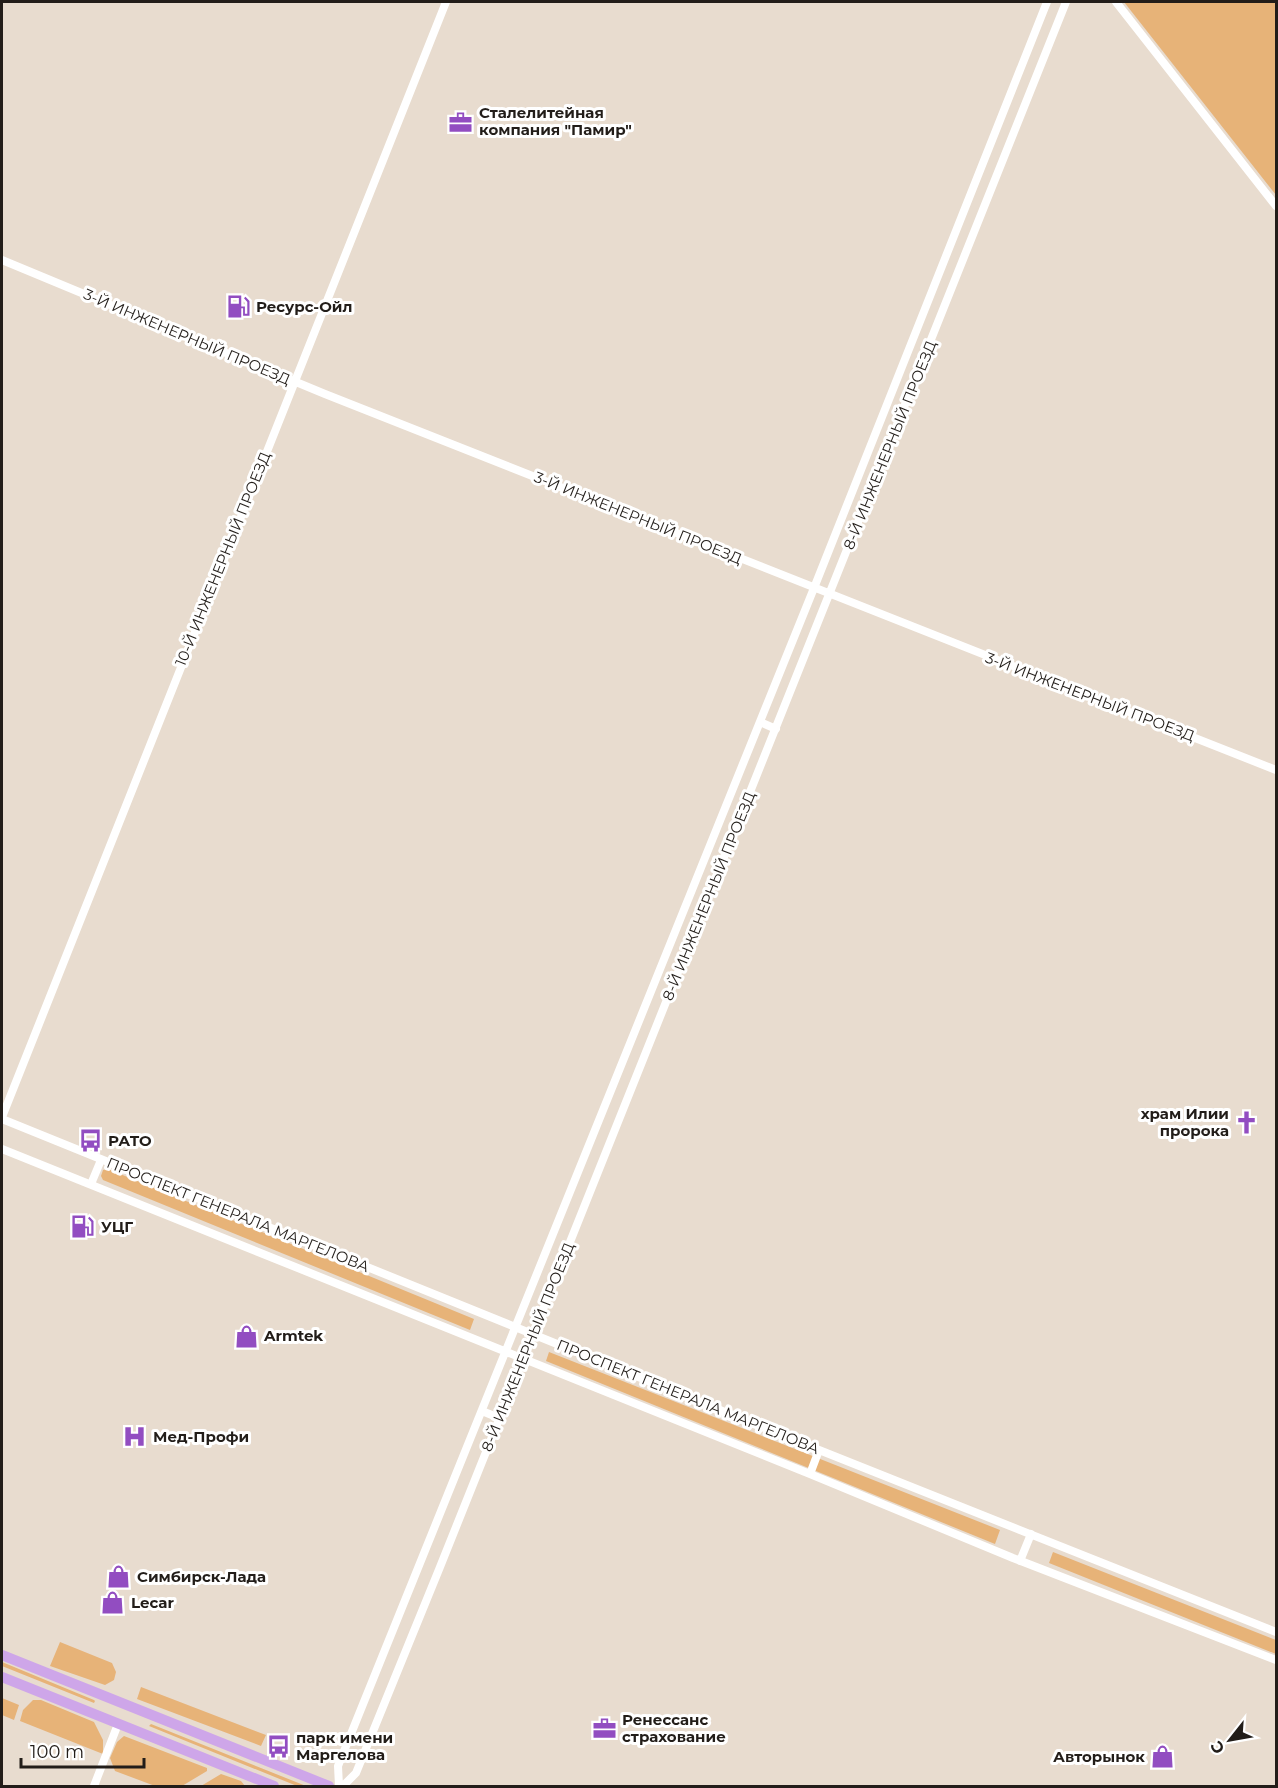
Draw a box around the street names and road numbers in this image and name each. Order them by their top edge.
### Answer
street label: 3-Й ИНЖЕНЕРНЫЙ ПРОЕЗД [81,284,293,389]
street label: 8-Й ИНЖЕНЕРНЫЙ ПРОЕЗД [839,337,940,552]
street label: 10-Й ИНЖЕНЕРНЫЙ ПРОЕЗД [171,449,274,669]
street label: 3-Й ИНЖЕНЕРНЫЙ ПРОЕЗД [531,467,745,568]
street label: 3-Й ИНЖЕНЕРНЫЙ ПРОЕЗД [983,648,1198,745]
street label: 8-Й ИНЖЕНЕРНЫЙ ПРОЕЗД [658,788,759,1003]
street label: ПРОСПЕКТ ГЕНЕРАЛА МАРГЕЛОВА [104,1153,372,1276]
street label: 8-Й ИНЖЕНЕРНЫЙ ПРОЕЗД [477,1239,578,1454]
street label: ПРОСПЕКТ ГЕНЕРАЛА МАРГЕЛОВА [554,1335,822,1458]

